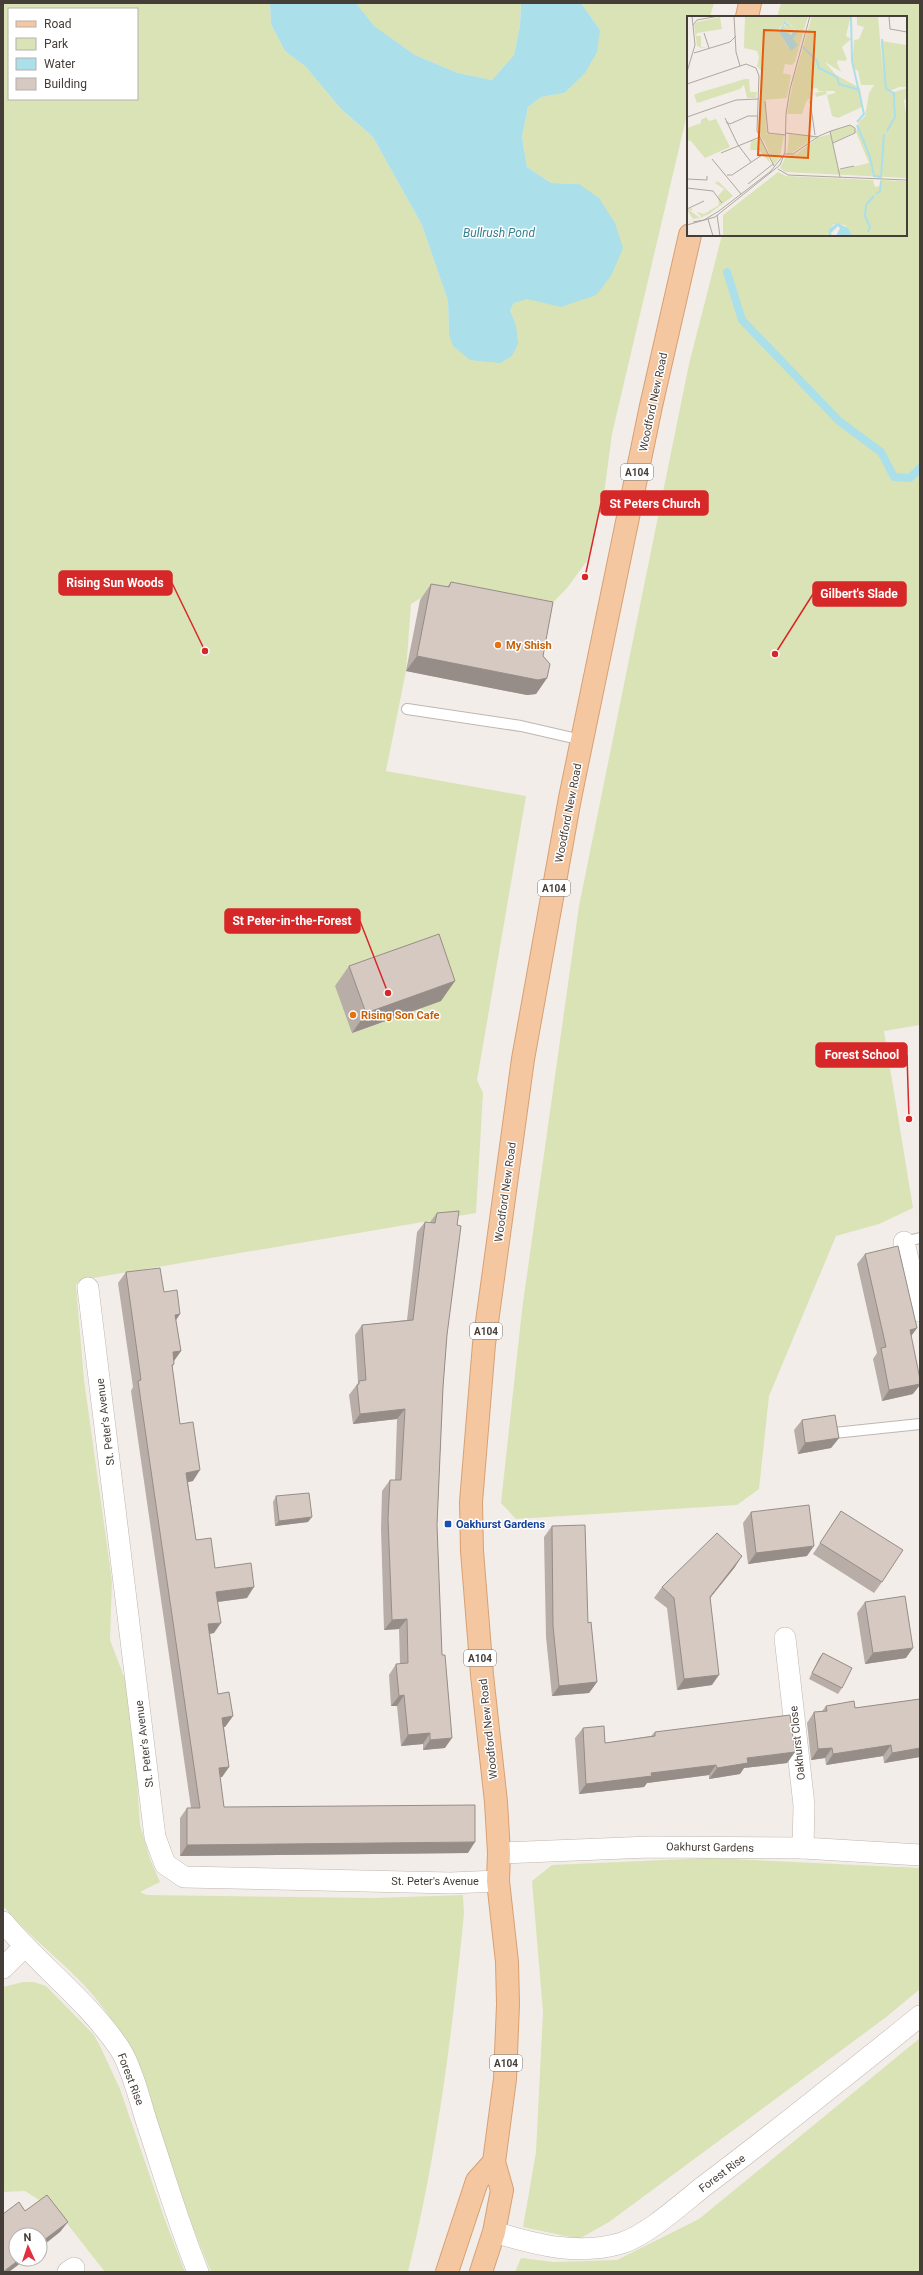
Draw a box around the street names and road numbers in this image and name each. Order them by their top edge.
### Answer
street label: Woodford New Road [637,351,670,453]
road number: A104 [621,464,653,480]
street label: Woodford New Road [552,762,584,864]
road number: A104 [538,880,570,896]
street label: Woodford New Road [492,1141,519,1243]
road number: A104 [470,1323,502,1339]
street label: St. Peter's Avenue [94,1378,117,1466]
road number: A104 [464,1650,496,1666]
street label: Woodford New Road [477,1678,500,1780]
street label: St. Peter's Avenue [133,1700,156,1788]
street label: Oakhurst Close [787,1705,808,1781]
street label: Oakhurst Gardens [666,1840,754,1855]
street label: St. Peter's Avenue [391,1875,479,1888]
street label: Forest Rise [115,2051,146,2107]
road number: A104 [490,2055,522,2071]
street label: Forest Rise [697,2152,748,2195]

